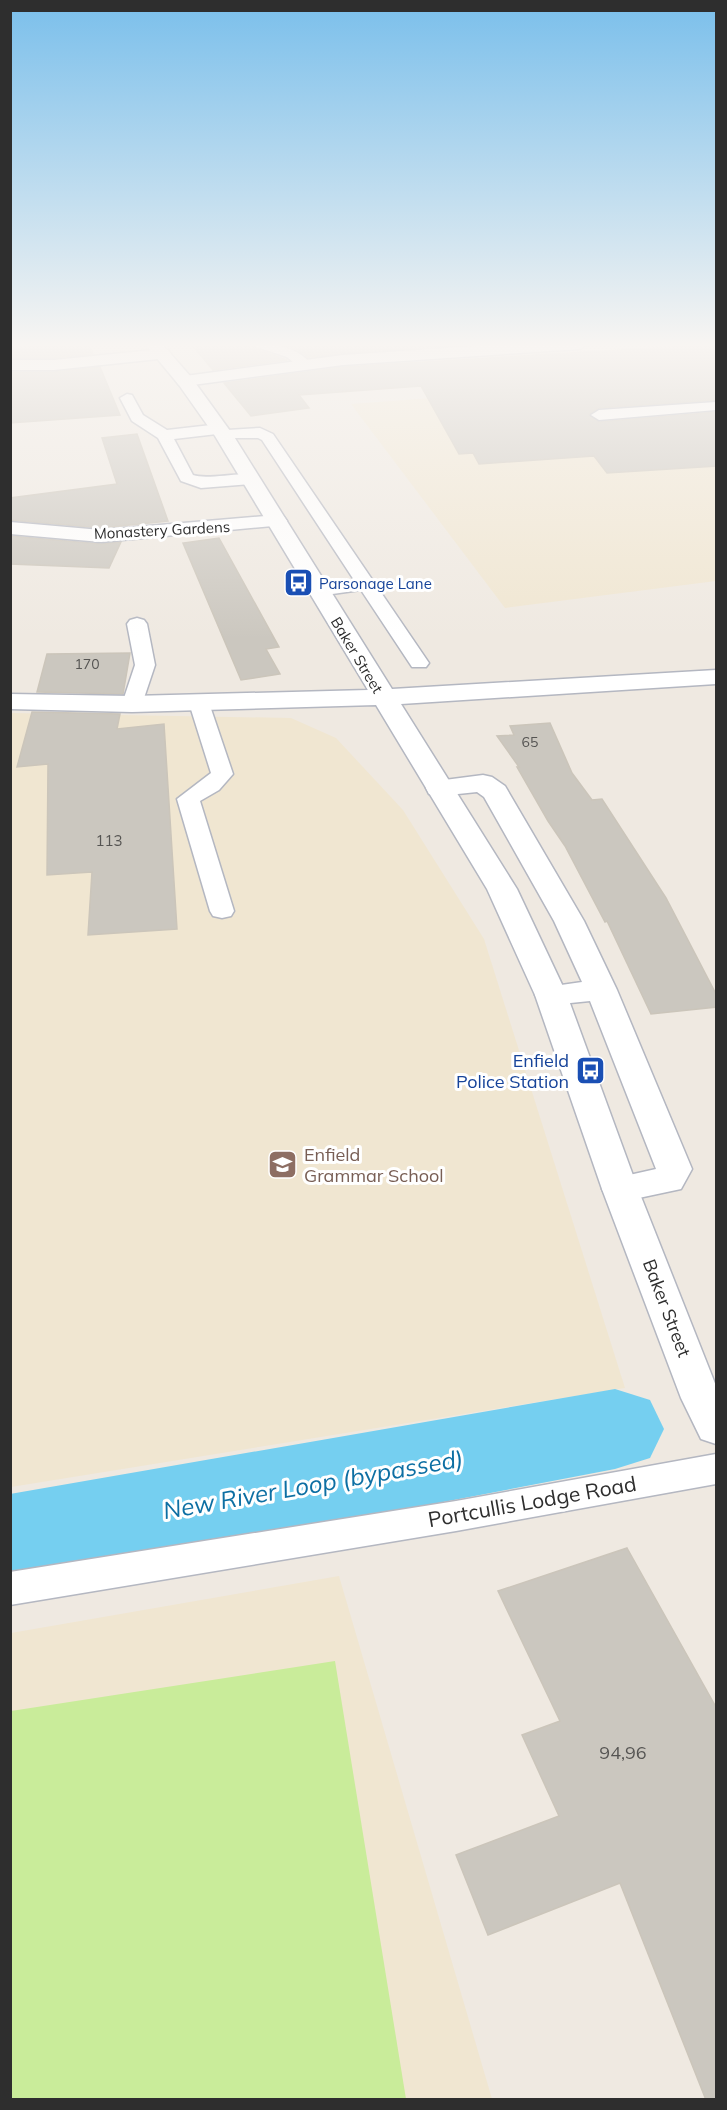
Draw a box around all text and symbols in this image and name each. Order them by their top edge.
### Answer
street label: Monastery Gardens [93,517,231,543]
bus stop icon: Parsonage Lane [282,567,314,599]
place label: Parsonage Lane [319,574,432,593]
street label: Baker Street [327,613,387,697]
house number: 170 [74,655,100,673]
house number: 65 [522,733,538,751]
house number: 113 [95,831,123,850]
place label: Enfield Police Station [456,1049,569,1093]
bus stop icon: Enfield Police Station [574,1054,606,1086]
place label: Enfield Grammar School [304,1143,444,1187]
school or university icon: Enfield Grammar School [267,1148,299,1180]
street label: Baker Street [638,1256,696,1360]
water label: New River Loop (bypassed) [161,1443,465,1525]
street label: Portcullis Lodge Road [426,1470,638,1532]
house number: 94,96 [599,1741,647,1764]

